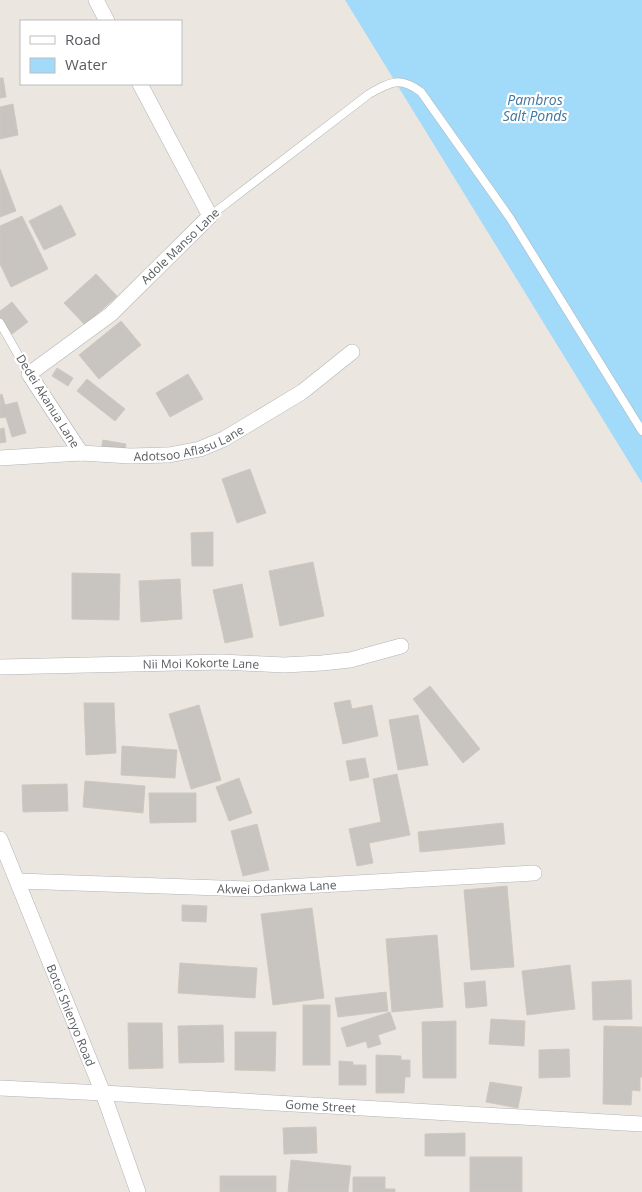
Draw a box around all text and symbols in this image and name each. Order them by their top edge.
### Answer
legend [20,20,182,85]
text: Road [65,29,101,49]
text: Water [65,54,107,74]
water label: Pambros Salt Ponds [503,90,567,125]
street label: Adole Manso Lane [137,204,223,288]
street label: Dedei Akanua Lane [12,351,84,451]
street label: Adotsoo Aflasu Lane [133,421,247,464]
street label: Nii Moi Kokorte Lane [142,653,260,672]
street label: Akwei Odankwa Lane [217,876,337,898]
street label: Botoi Shienyo Road [43,961,100,1069]
street label: Gome Street [285,1095,356,1116]

